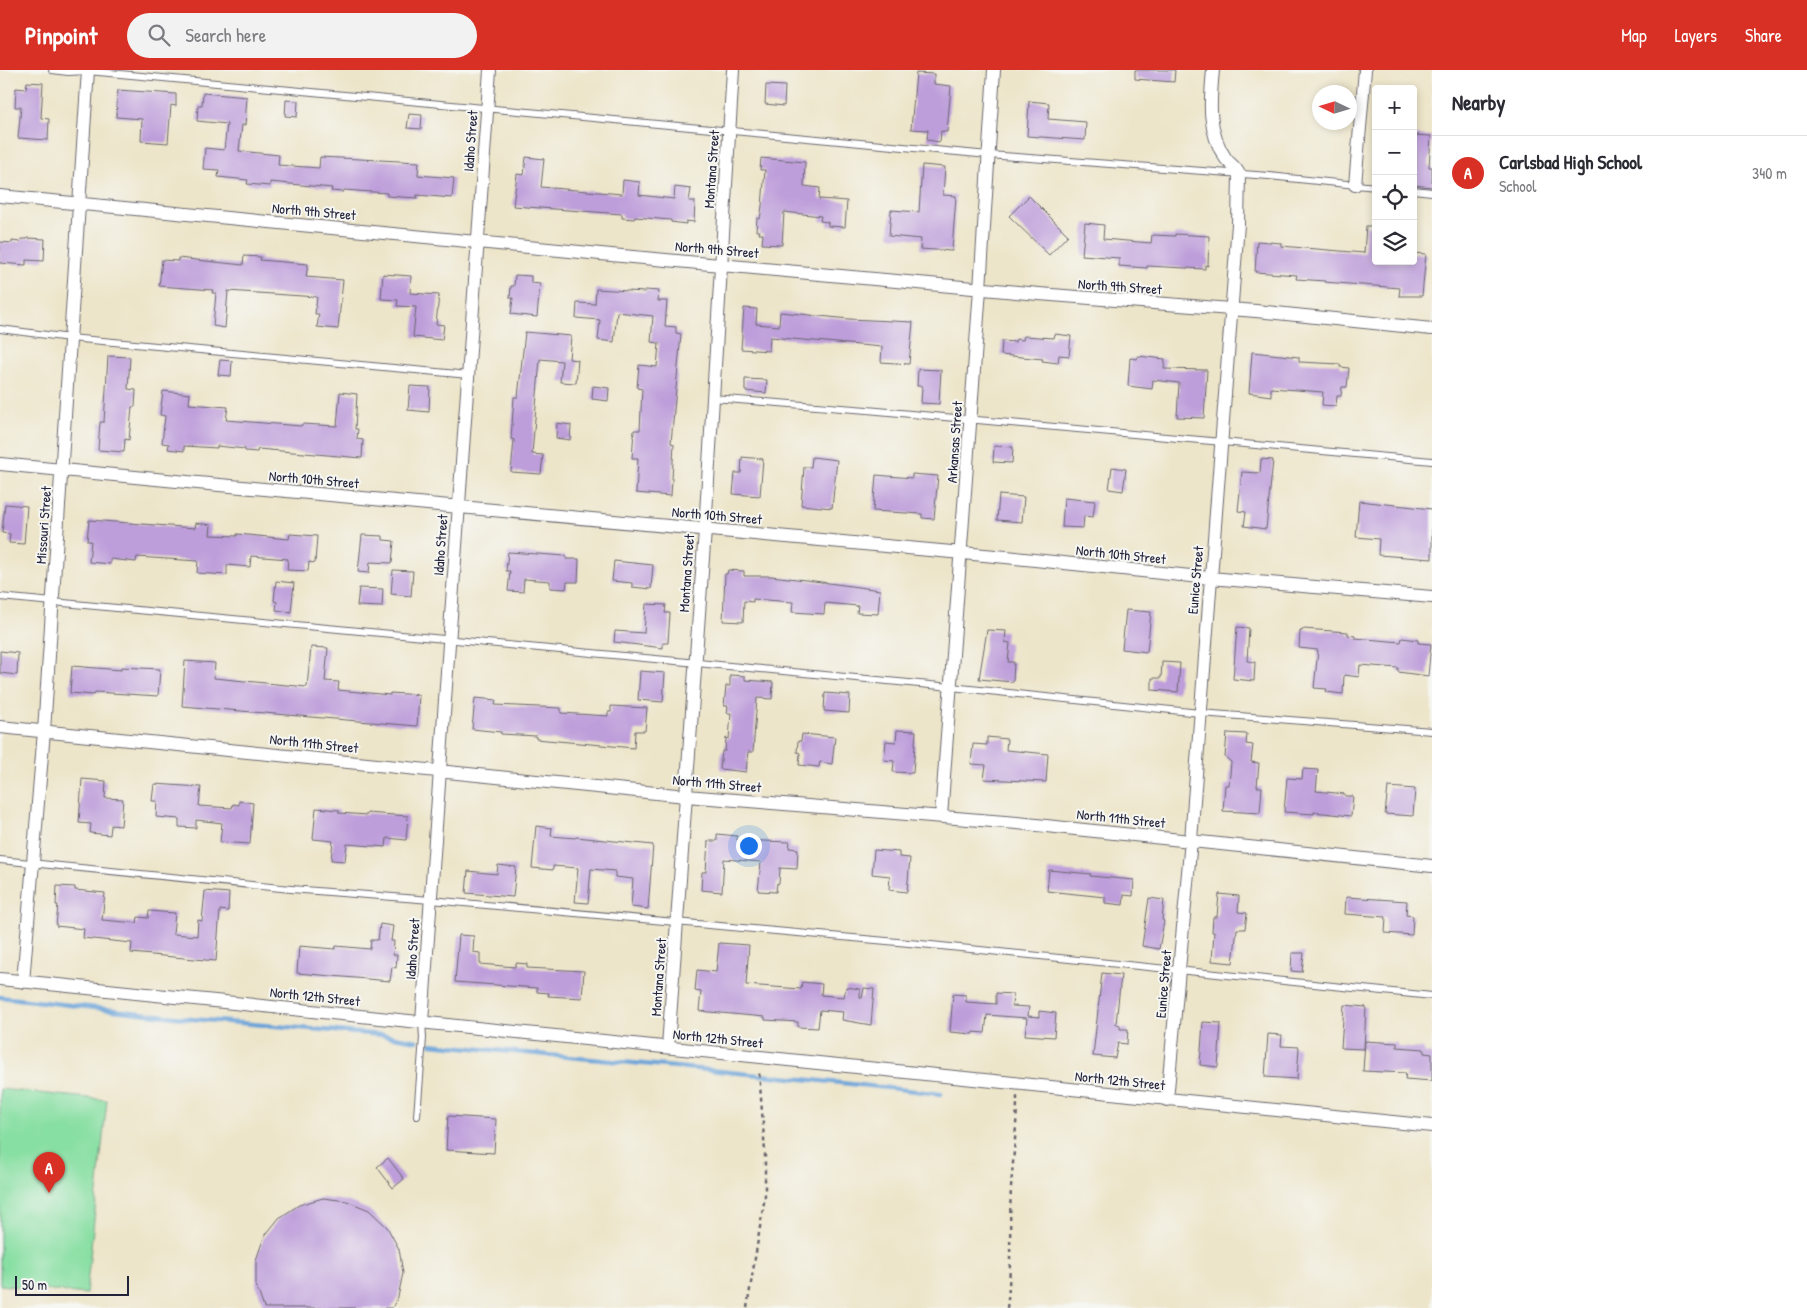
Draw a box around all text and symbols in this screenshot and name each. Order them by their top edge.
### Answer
search box [127,13,477,58]
text: Pinpoint [25,19,97,51]
icon: search [145,21,173,49]
text: Search here [185,22,266,48]
text: Map [1621,23,1647,48]
text: Layers [1675,23,1717,48]
text: Share [1745,23,1782,48]
north arrow [1312,85,1357,130]
map controls [1372,85,1417,265]
button: + [1372,85,1417,130]
text: Nearby [1452,88,1505,117]
street label: Idaho Street [458,109,482,172]
street label: Montana Street [699,129,723,209]
button: − [1372,130,1417,175]
text: Carlsbad High School [1499,149,1642,175]
text: A [1464,162,1472,184]
text: 340 m [1752,162,1787,184]
button: locate [1372,175,1417,220]
text: School [1499,175,1536,197]
street label: North 9th Street [271,198,357,224]
button: layers [1372,220,1417,265]
street label: North 9th Street [674,236,760,262]
street label: North 9th Street [1077,274,1163,298]
street label: Arkansas Street [942,400,966,484]
street label: North 10th Street [268,466,360,492]
street label: Missouri Street [31,485,55,564]
street label: North 10th Street [671,502,763,528]
street label: Idaho Street [428,513,452,576]
street label: Montana Street [674,533,698,613]
street label: North 10th Street [1075,540,1167,568]
street label: Eunice Street [1183,545,1207,615]
street label: North 11th Street [269,729,359,757]
street label: North 11th Street [672,770,762,796]
street label: North 11th Street [1076,804,1166,832]
your location [736,833,762,859]
street label: Idaho Street [400,917,424,980]
street label: Montana Street [646,937,670,1017]
street label: Eunice Street [1151,949,1175,1019]
street label: North 12th Street [269,982,361,1010]
street label: North 12th Street [672,1024,764,1052]
street label: North 12th Street [1074,1066,1166,1094]
pin: A [33,1152,65,1193]
scale bar [15,1273,129,1296]
text: 50 m [22,1275,47,1294]

